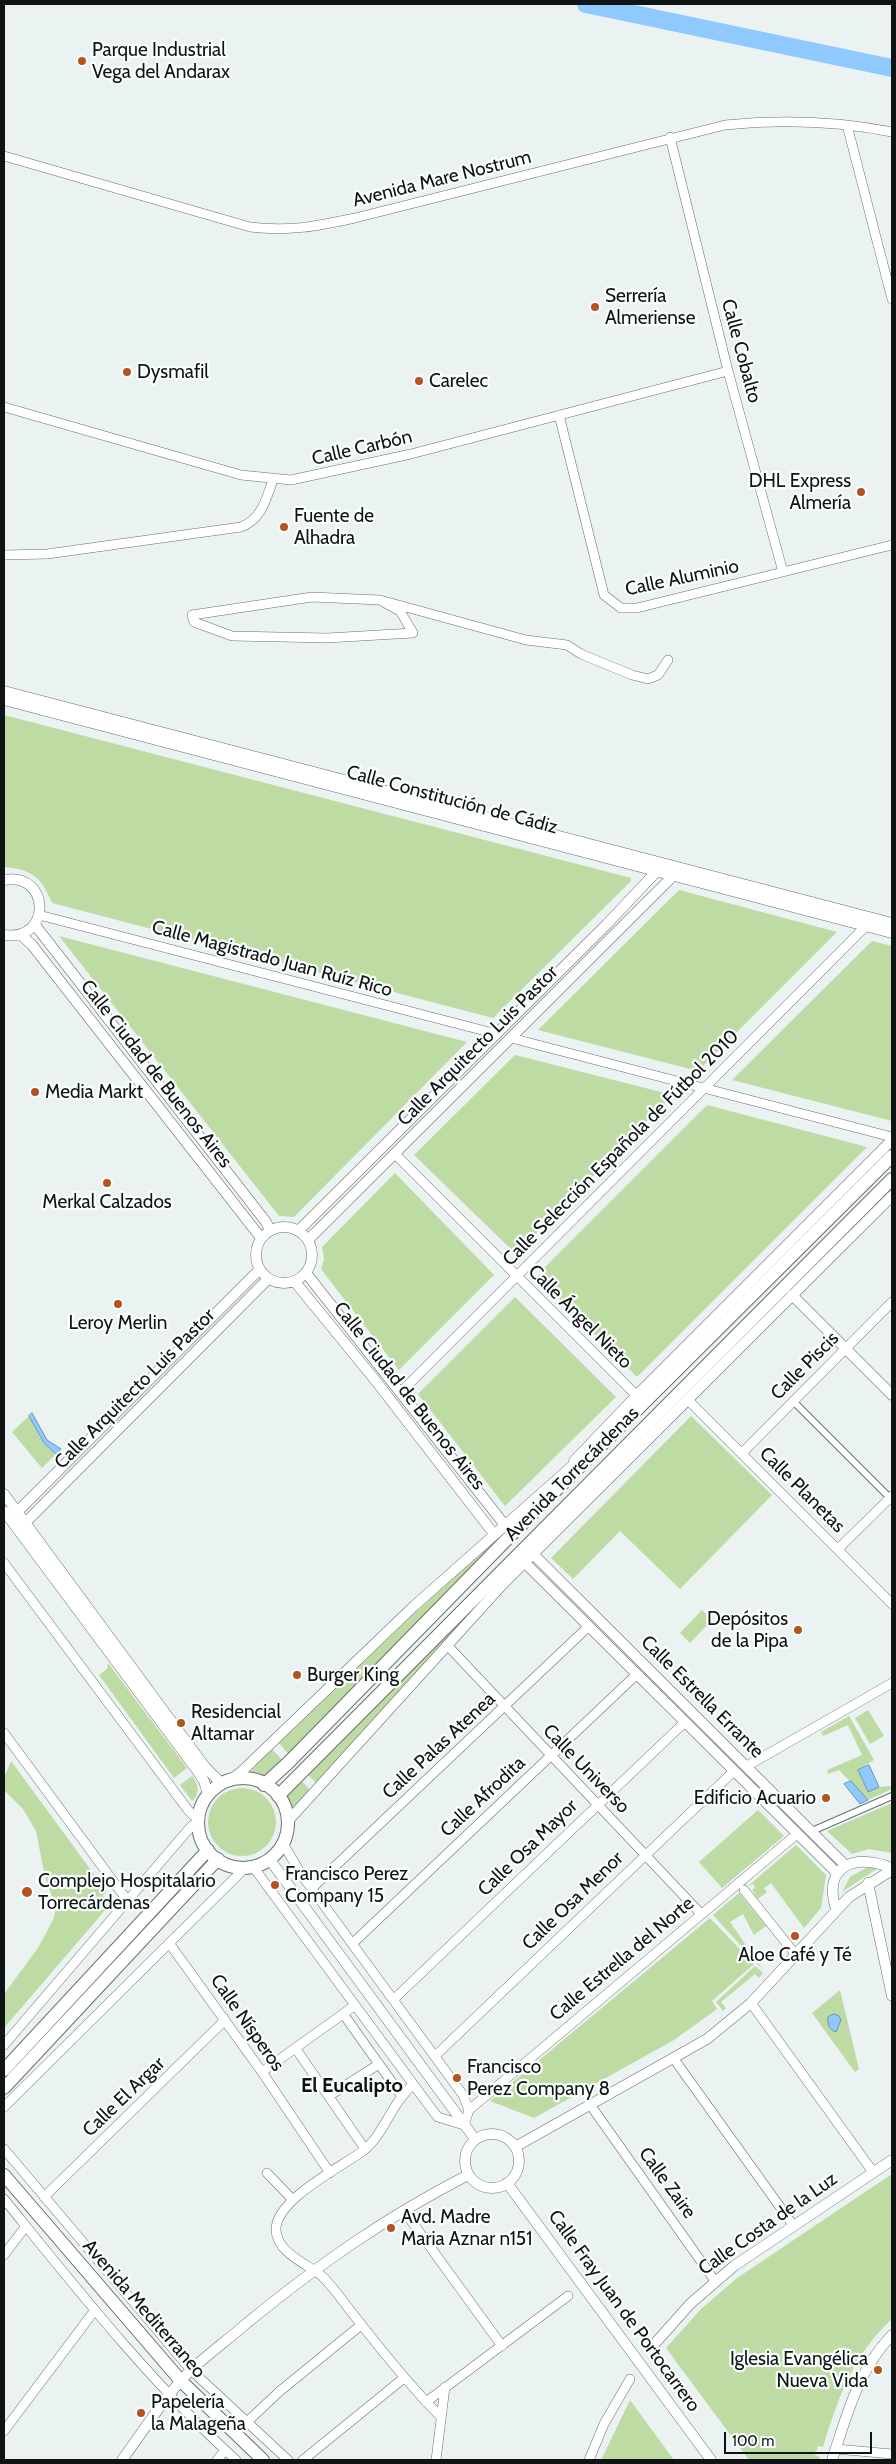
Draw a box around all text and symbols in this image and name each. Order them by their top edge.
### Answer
place label: Parque Industrial Vega del Andarax [92,39,230,83]
marker: Parque Industrial Vega del Andarax [76,55,88,67]
street label: Avenida Mare Nostrum [350,146,534,212]
place label: Serrería Almeriense [605,285,695,329]
street label: Calle Cobalto [716,297,766,405]
marker: Serrería Almeriense [589,301,601,313]
place label: Dysmafil [137,361,209,383]
marker: Dysmafil [121,366,133,378]
place label: Carelec [429,370,488,392]
marker: Carelec [413,375,425,387]
street label: Calle Carbón [310,425,414,471]
place label: DHL Express Almería [749,470,851,514]
marker: DHL Express Almería [855,486,867,498]
place label: Fuente de Alhadra [294,505,374,549]
marker: Fuente de Alhadra [278,521,290,533]
street label: Calle Aluminio [623,555,741,601]
street label: Calle Constitución de Cádiz [344,761,560,839]
street label: Calle Magistrado Juan Ruíz Rico [149,916,395,1002]
street label: Calle Arquitecto Luis Pastor [393,961,563,1131]
street label: Calle Ciudad de Buenos Aires [76,975,236,1173]
street label: Calle Selección Española de Fútbol 2010 [498,1025,744,1271]
place label: Media Markt [45,1081,143,1103]
marker: Media Markt [29,1086,41,1098]
marker: Merkal Calzados [101,1177,113,1189]
place label: Merkal Calzados [42,1191,172,1213]
street label: Calle Ángel Nieto [523,1260,637,1374]
street label: Calle Ciudad de Buenos Aires [329,1297,489,1495]
marker: Leroy Merlin [112,1298,124,1310]
street label: Calle Arquitecto Luis Pastor [50,1304,220,1474]
place label: Leroy Merlin [69,1312,167,1334]
street label: Calle Piscis [766,1327,844,1405]
street label: Avenida Torrecárdenas [500,1402,644,1546]
street label: Calle Planetas [754,1442,850,1538]
place label: Depósitos de la Pipa [707,1608,788,1652]
marker: Depósitos de la Pipa [792,1624,804,1636]
street label: Calle Estrella Errante [636,1631,768,1763]
place label: Burger King [307,1664,399,1686]
marker: Burger King [291,1669,303,1681]
street label: Calle Palas Atenea [378,1688,500,1804]
place label: Residencial Altamar [191,1701,281,1745]
marker: Residencial Altamar [175,1717,187,1729]
street label: Calle Universo [538,1720,634,1818]
street label: Calle Afrodita [436,1752,530,1842]
place label: Edificio Acuario [694,1787,816,1809]
marker: Edificio Acuario [820,1792,832,1804]
street label: Calle Osa Mayor [474,1795,582,1901]
street label: Calle Osa Menor [518,1847,628,1955]
place label: Francisco Perez Company 15 [285,1863,408,1907]
place label: Complejo Hospitalario Torrecárdenas [38,1870,216,1914]
marker: Francisco Perez Company 15 [269,1879,281,1891]
marker: Complejo Hospitalario Torrecárdenas [20,1885,34,1899]
street label: Calle Estrella del Norte [545,1892,699,2026]
marker: Aloe Café y Té [789,1930,801,1942]
place label: Aloe Café y Té [738,1944,852,1966]
street label: Calle Nísperos [205,1970,289,2076]
street label: Calle El Argar [78,2052,170,2142]
place label: Francisco Perez Company 8 [467,2056,610,2100]
marker: Francisco Perez Company 8 [451,2072,463,2084]
district label: El Eucalipto [301,2074,403,2098]
street label: Calle Zaire [634,2143,700,2223]
street label: Calle Costa de la Luz [694,2168,842,2280]
place label: Avd. Madre Maria Aznar n151 [401,2206,532,2250]
street label: Calle Fray Juan de Portocarrero [543,2206,705,2416]
marker: Avd. Madre Maria Aznar n151 [385,2222,397,2234]
street label: Avenida Mediterraneo [78,2235,210,2383]
place label: Iglesia Evangélica Nueva Vida [730,2348,868,2392]
marker: Iglesia Evangélica Nueva Vida [872,2364,884,2376]
place label: Papelería la Malageña [151,2391,246,2435]
marker: Papelería la Malageña [135,2407,147,2419]
scale bar [726,2422,874,2454]
text: 100 m [732,2432,774,2450]

